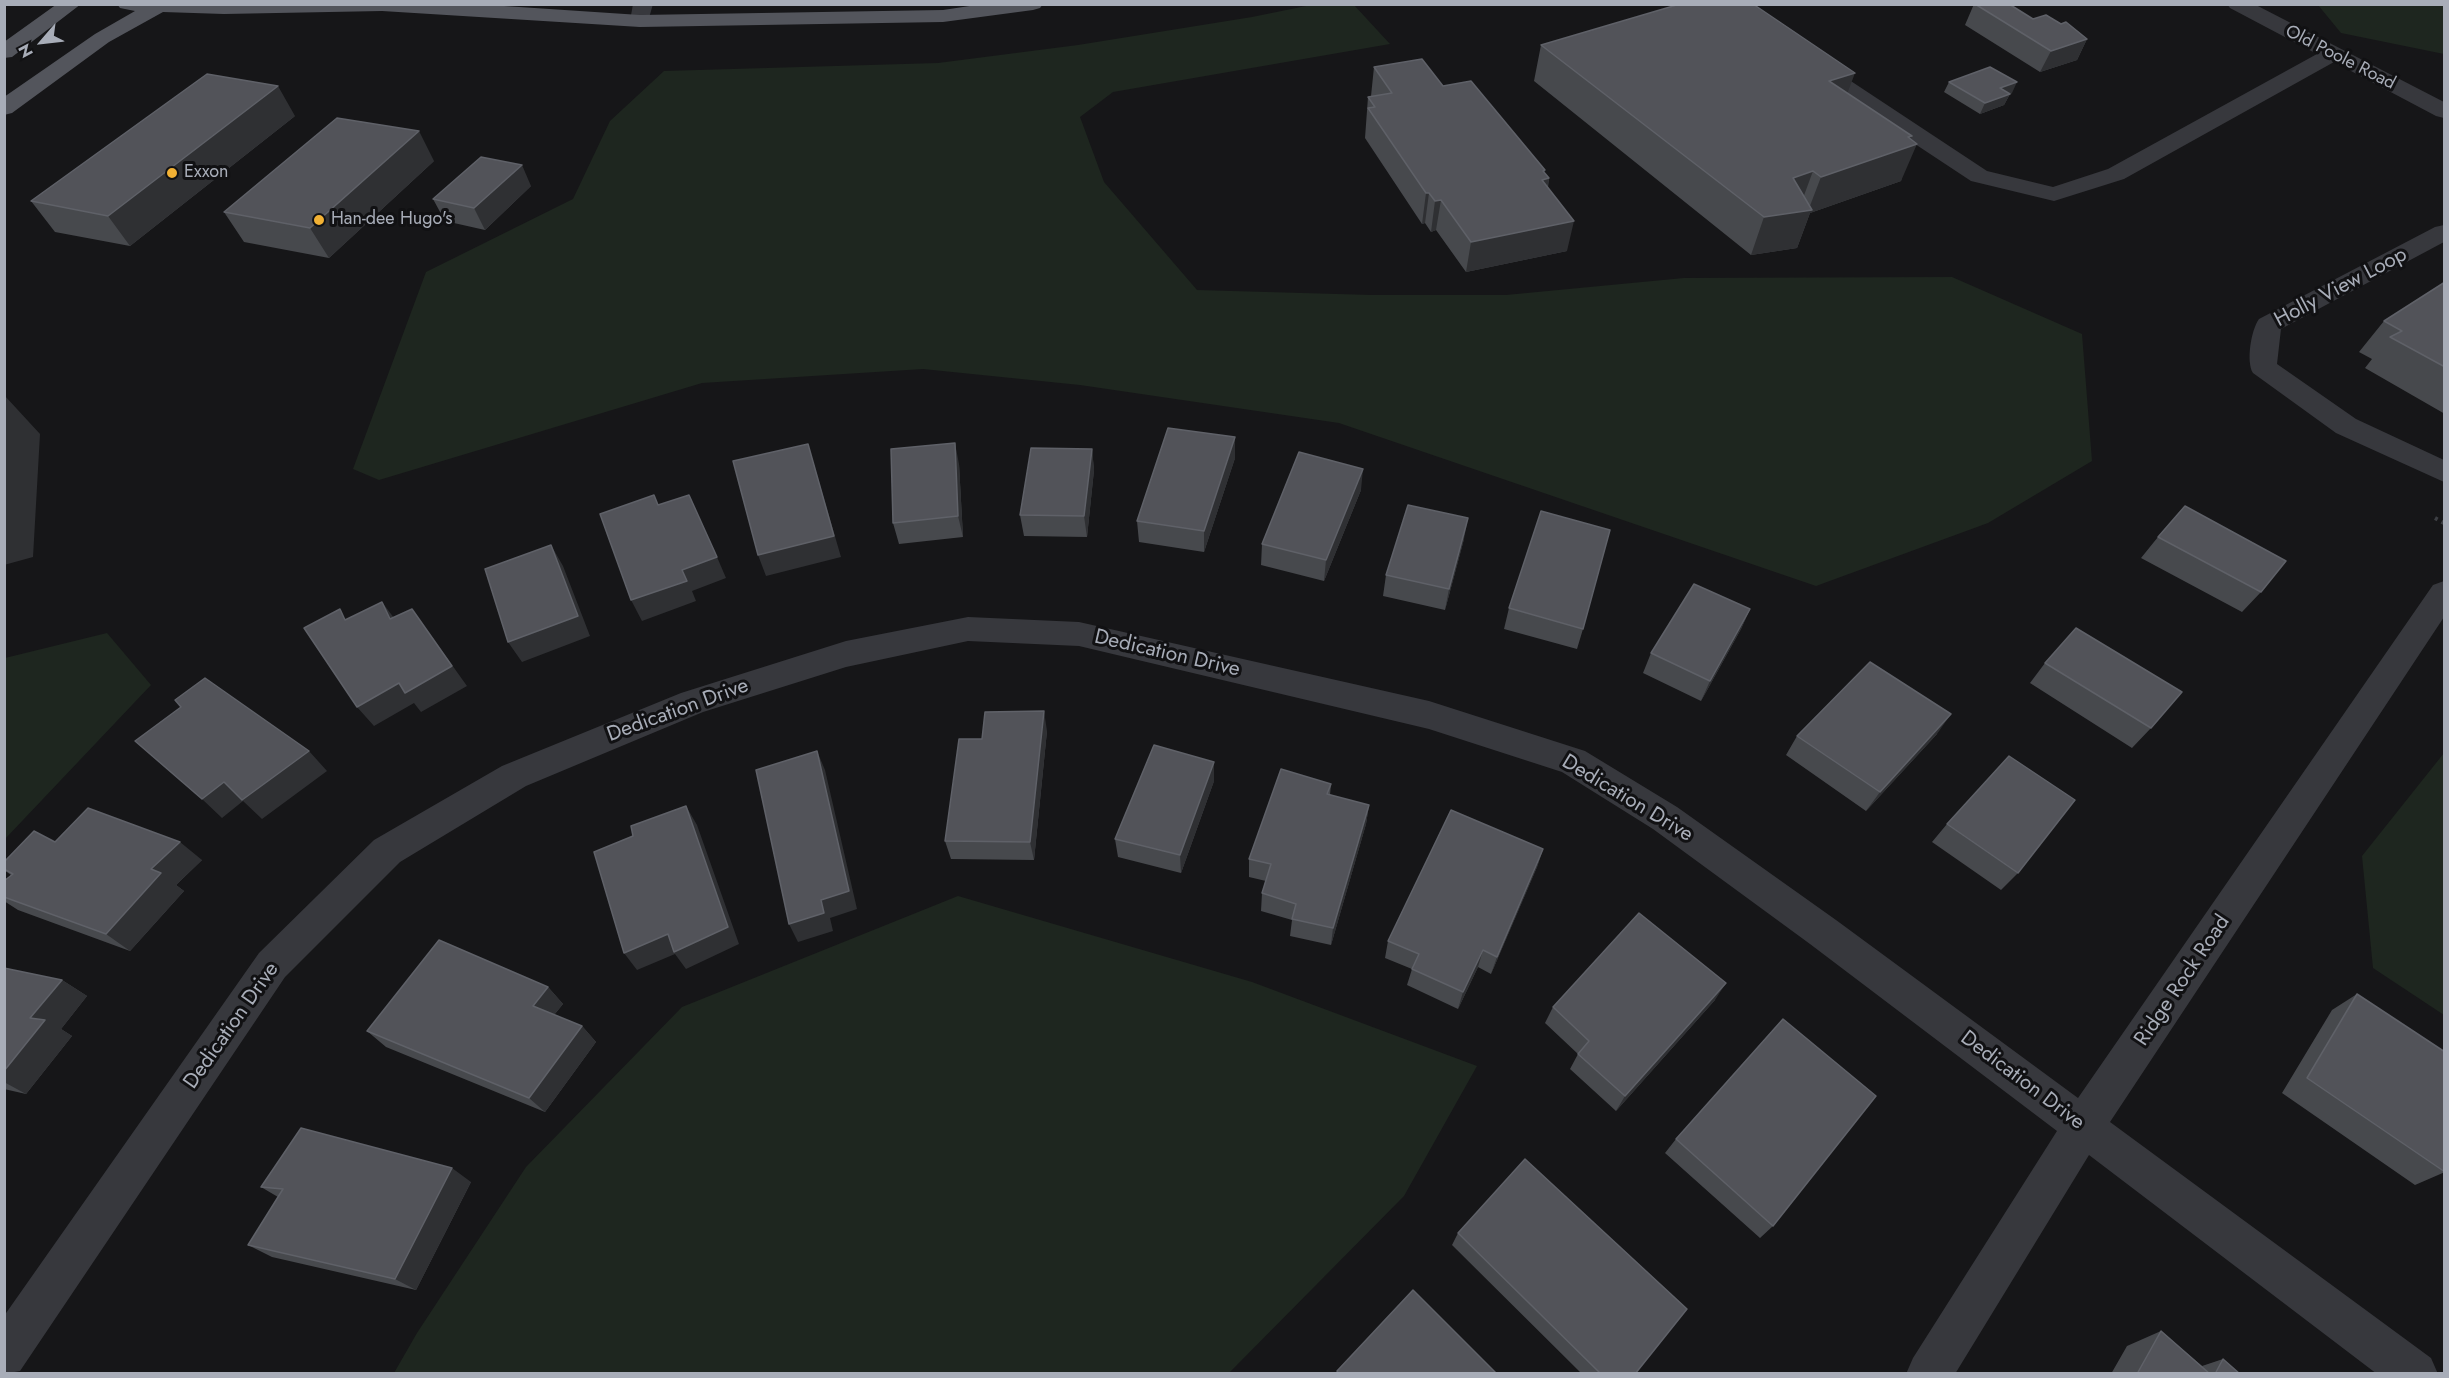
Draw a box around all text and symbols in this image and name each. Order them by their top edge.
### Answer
north arrow [12,12,72,72]
street label: Old Poole Road [2281,21,2399,95]
text: N [13,40,39,62]
place label: Exxon [184,162,229,184]
marker: Exxon [165,166,179,180]
place label: Han-dee Hugo's [331,209,452,231]
marker: Han-dee Hugo's [312,213,326,227]
street label: Holly View Loop [2270,243,2412,333]
street label: Dedication Drive [1092,625,1242,683]
street label: Dedication Drive [604,674,752,748]
street label: Dedication Drive [1557,750,1697,848]
street label: Ridge Rock Road [2130,911,2236,1051]
street label: Dedication Drive [179,958,285,1094]
street label: Dedication Drive [1955,1026,2089,1136]

